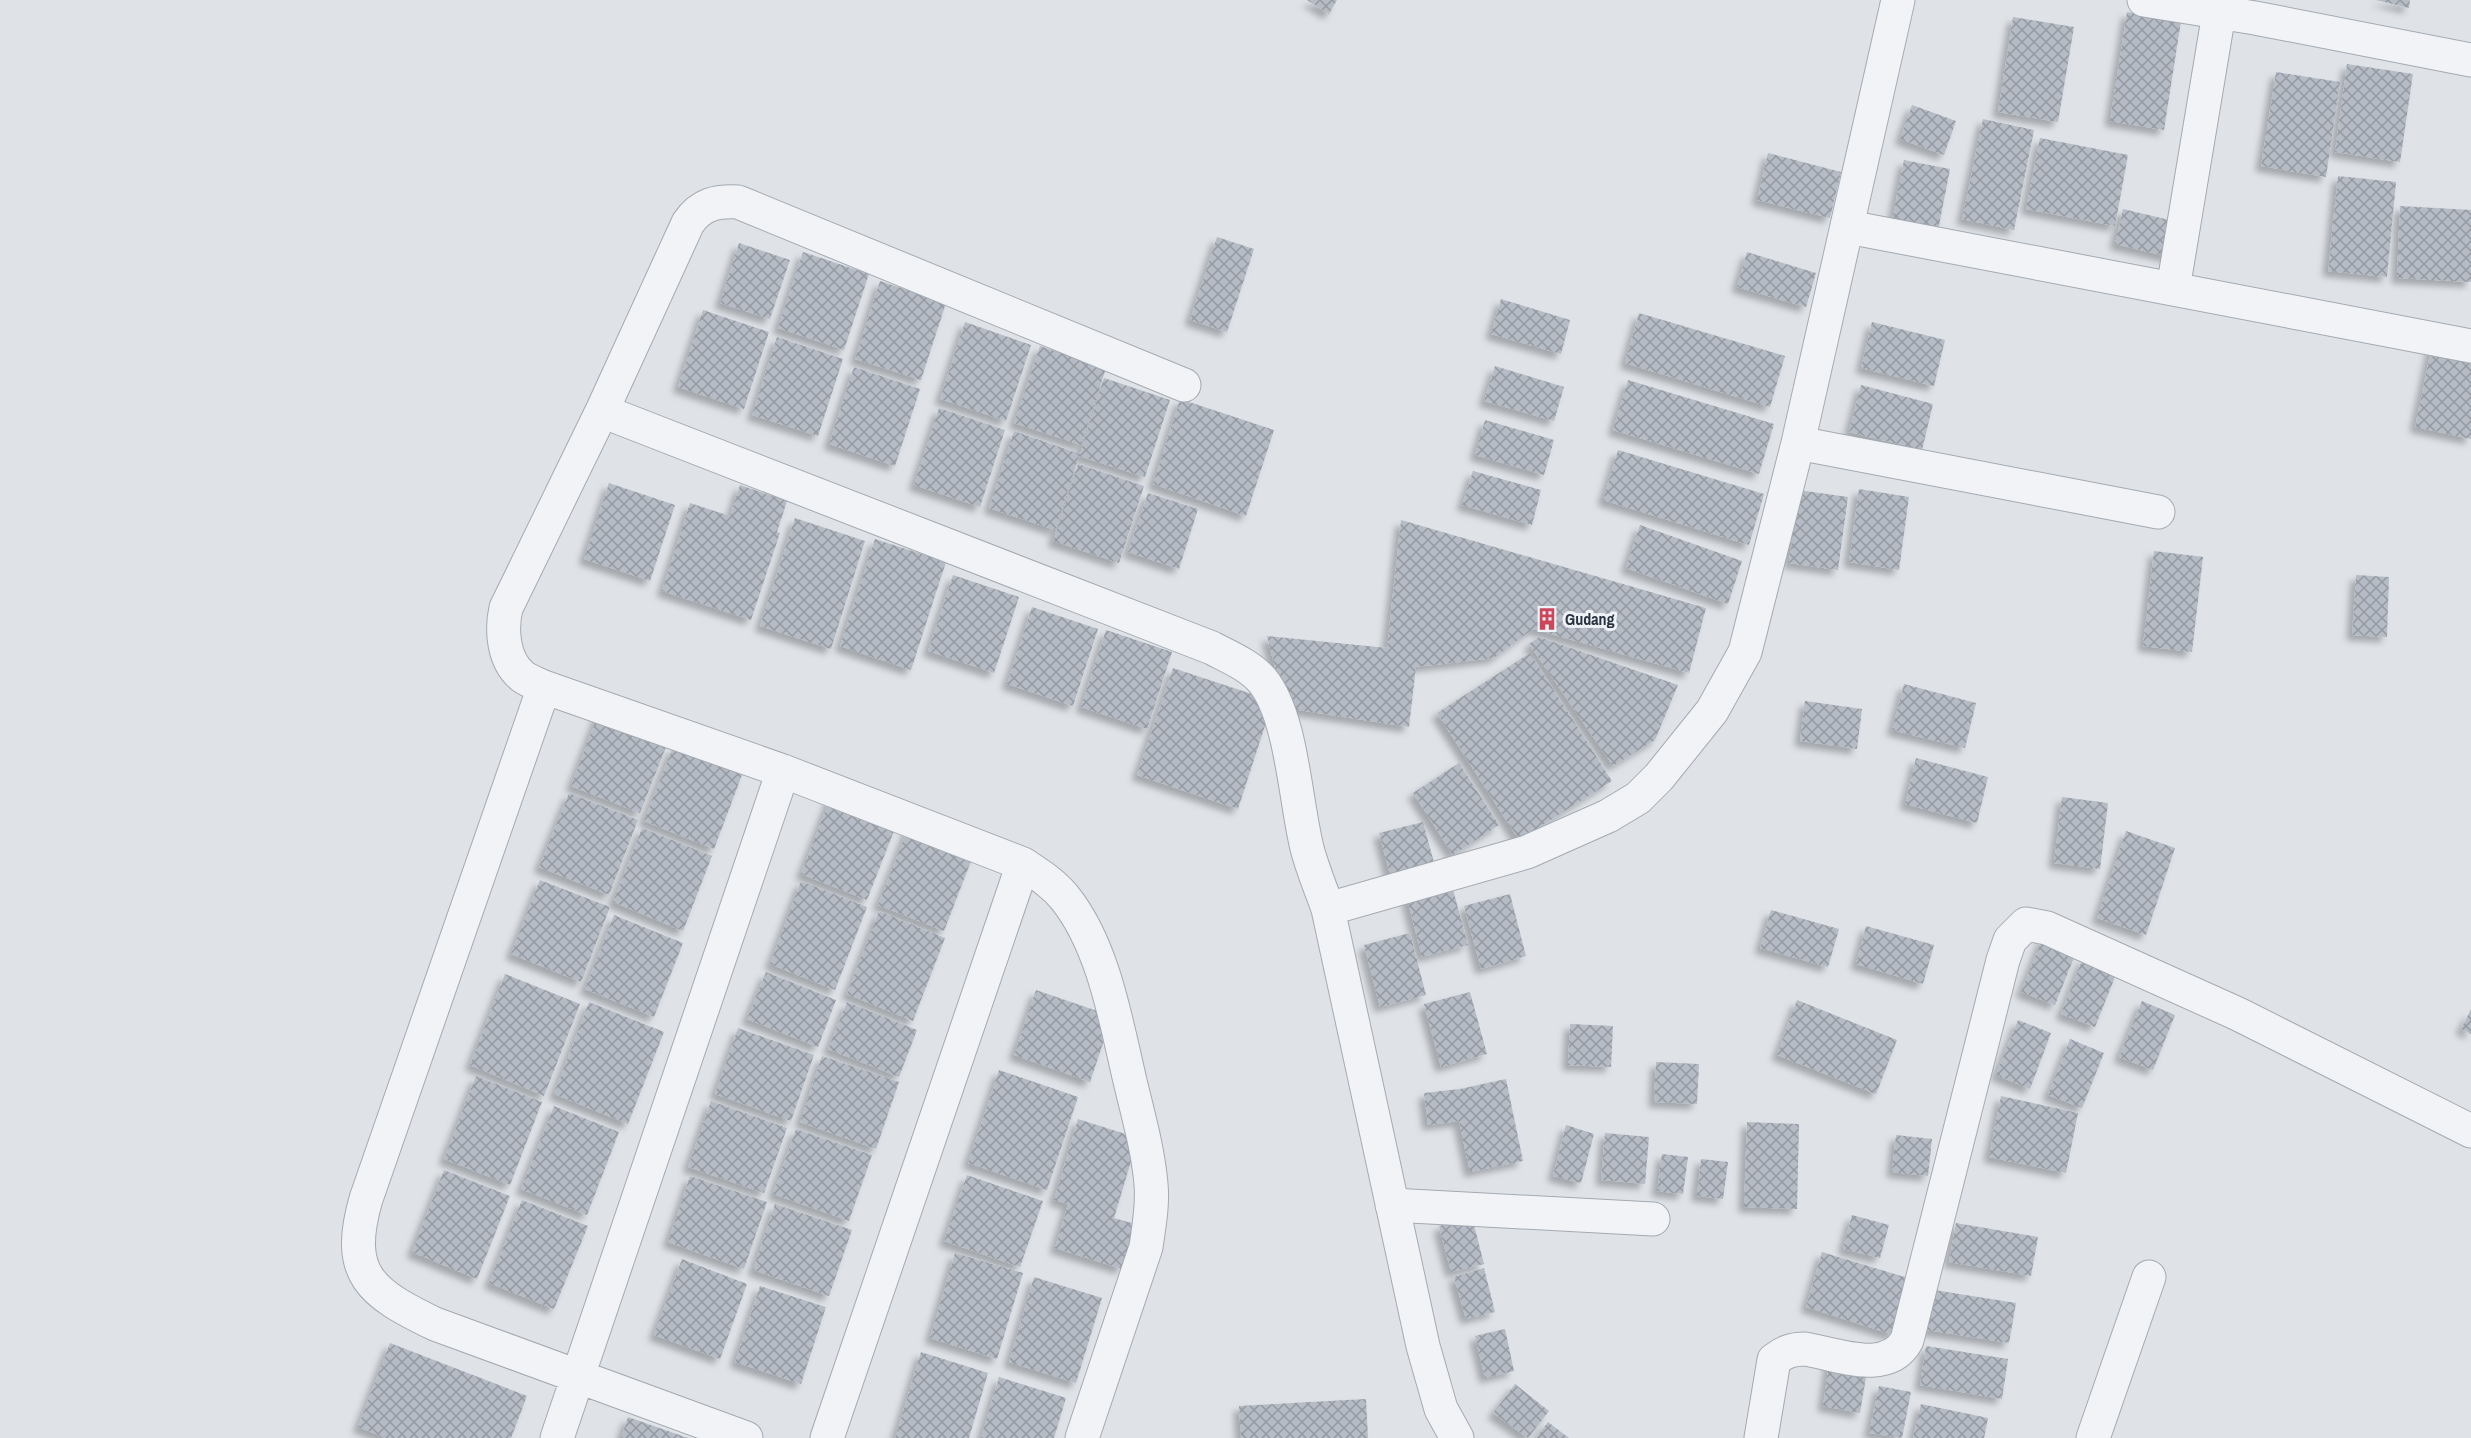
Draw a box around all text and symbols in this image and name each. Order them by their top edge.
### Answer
building icon: Gudang [1534,606,1560,632]
place label: Gudang [1565,608,1615,630]

